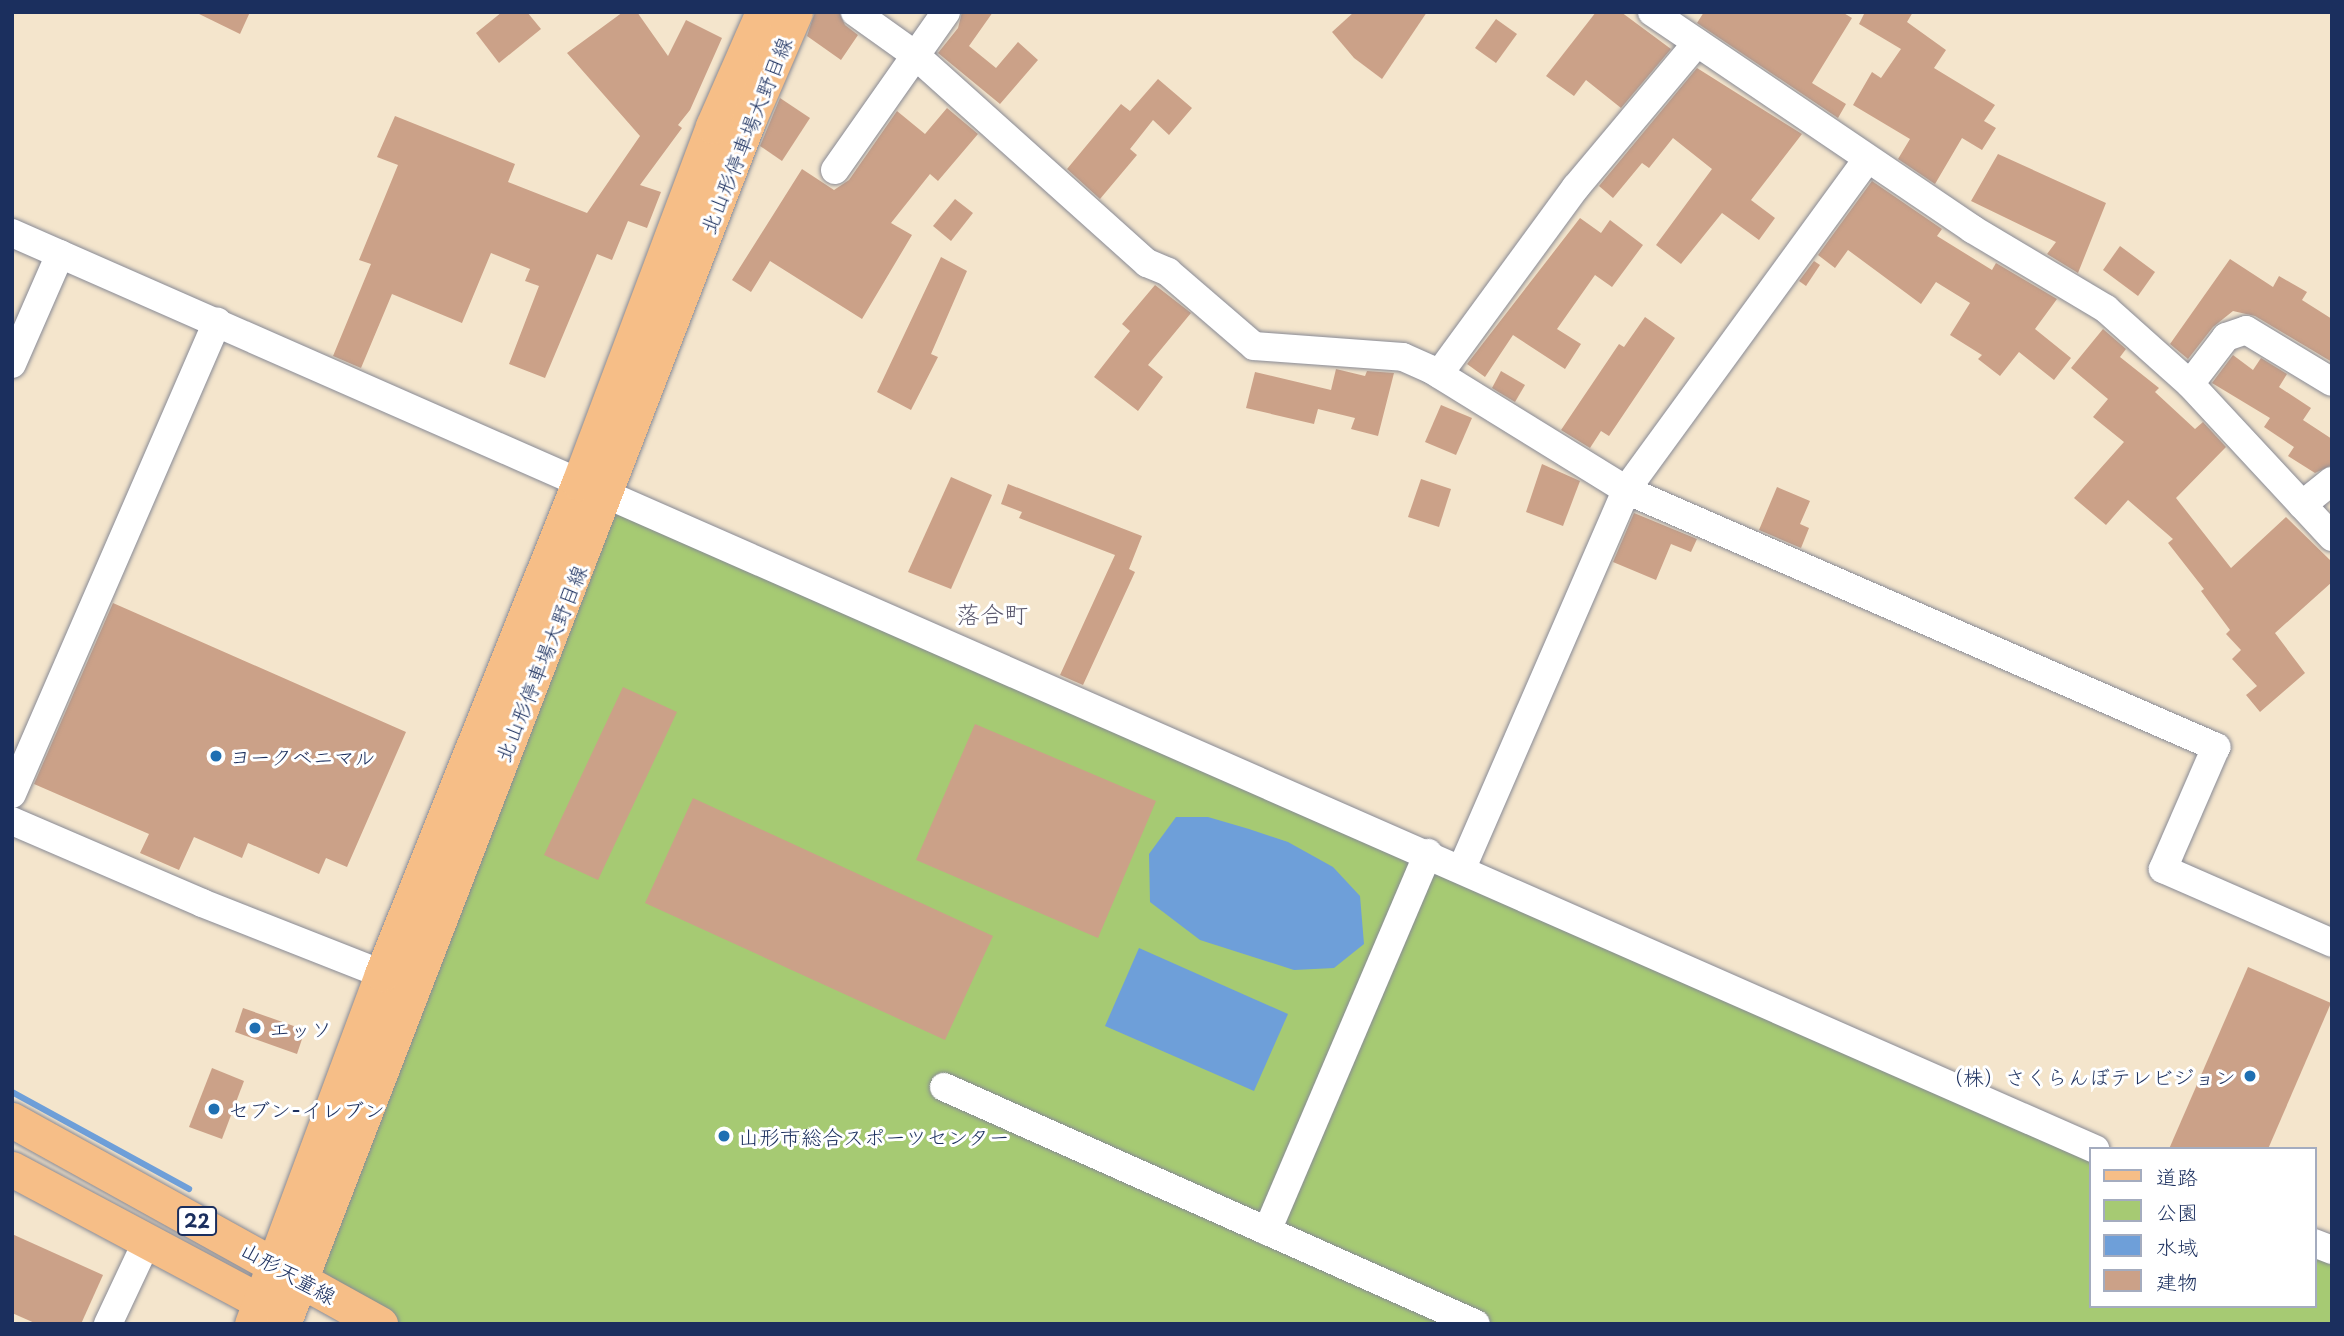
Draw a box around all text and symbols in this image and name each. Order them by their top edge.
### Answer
street label: 北山形停車場大野目線 [694,33,796,237]
street label: 北山形停車場大野目線 [489,561,591,765]
district label: 落合町 [956,600,1028,628]
place label: ヨークベニマル [230,743,376,769]
marker: ヨークベニマル [208,748,224,764]
place label: エッソ [269,1015,332,1041]
marker: エッソ [247,1020,263,1036]
place label: （株）さくらんぼテレビジョン [1942,1063,2236,1089]
marker: （株）さくらんぼテレビジョン [2242,1068,2258,1084]
place label: セブン-イレブン [228,1096,385,1122]
marker: セブン-イレブン [206,1101,222,1117]
place label: 山形市総合スポーツセンター [738,1123,1011,1149]
marker: 山形市総合スポーツセンター [716,1128,732,1144]
legend [2088,1147,2316,1308]
text: 道路 [2156,1160,2198,1192]
text: 公園 [2156,1195,2198,1227]
road number: 22 [176,1205,218,1236]
text: 水域 [2156,1230,2198,1262]
street label: 山形天童線 [237,1236,341,1308]
text: 建物 [2156,1265,2198,1297]

